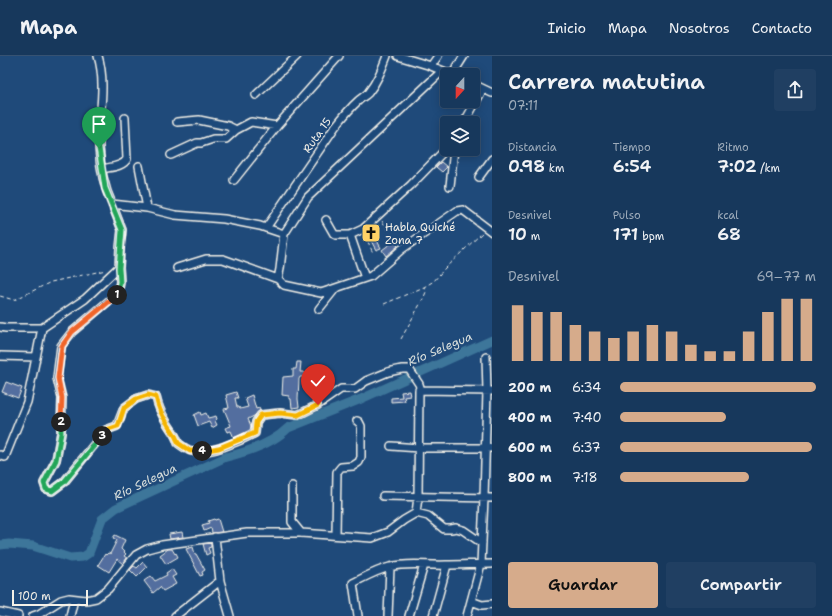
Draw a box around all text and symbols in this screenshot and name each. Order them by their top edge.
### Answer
text: Mapa [20,15,77,40]
text: Inicio [548,19,586,37]
text: Mapa [608,19,647,37]
text: Nosotros [669,19,730,37]
text: Contacto [752,19,812,37]
text: Carrera matutina [508,67,705,96]
north arrow [440,68,480,108]
map controls [440,68,480,156]
button: share [774,69,816,111]
text: 07:11 [508,97,538,114]
pin [82,107,116,148]
icon: arrive [88,113,110,135]
street label: Ruta 15 [300,114,335,156]
button: layers [440,116,480,156]
text: Distancia [508,140,557,155]
text: Tiempo [613,140,651,155]
text: Ritmo [717,140,749,155]
text: 0.98 [508,155,545,177]
text: 6:54 [613,155,651,177]
text: 7:02 [717,155,757,177]
text: km [545,161,564,176]
text: /km [757,161,780,176]
text: Desnivel [508,208,551,223]
text: Pulso [613,208,641,223]
text: kcal [717,208,739,223]
place label: Habla Quiché Zona 7 [385,220,456,248]
church icon: Habla Quiché Zona 7 [360,222,382,244]
text: 10 [508,223,527,245]
text: 171 [613,223,638,245]
text: 68 [717,223,741,245]
text: m [527,229,540,244]
text: bpm [638,229,664,244]
text: Desnivel [508,268,559,285]
text: 69–77 m [757,268,816,285]
pin: 1 [107,285,127,305]
text: 1 [114,287,120,302]
water label: Río Selegua [405,328,475,370]
pin [301,364,335,405]
icon: check [307,370,329,392]
text: 200 m [508,379,551,396]
text: 6:34 [572,379,601,396]
text: 400 m [508,409,552,426]
text: 7:40 [572,409,602,426]
pin: 2 [51,412,71,432]
text: 2 [57,414,65,429]
pin: 3 [92,426,112,446]
text: 3 [98,428,106,443]
text: 600 m [508,439,552,456]
text: 6:37 [572,439,601,456]
pin: 4 [192,441,212,461]
text: 4 [198,443,206,458]
water label: Río Selegua [111,460,179,504]
text: 800 m [508,469,552,486]
text: 7:18 [572,469,598,486]
button: Guardar [508,562,658,608]
button: Compartir [666,562,816,608]
scale bar [12,588,88,607]
text: 100 m [18,589,51,604]

